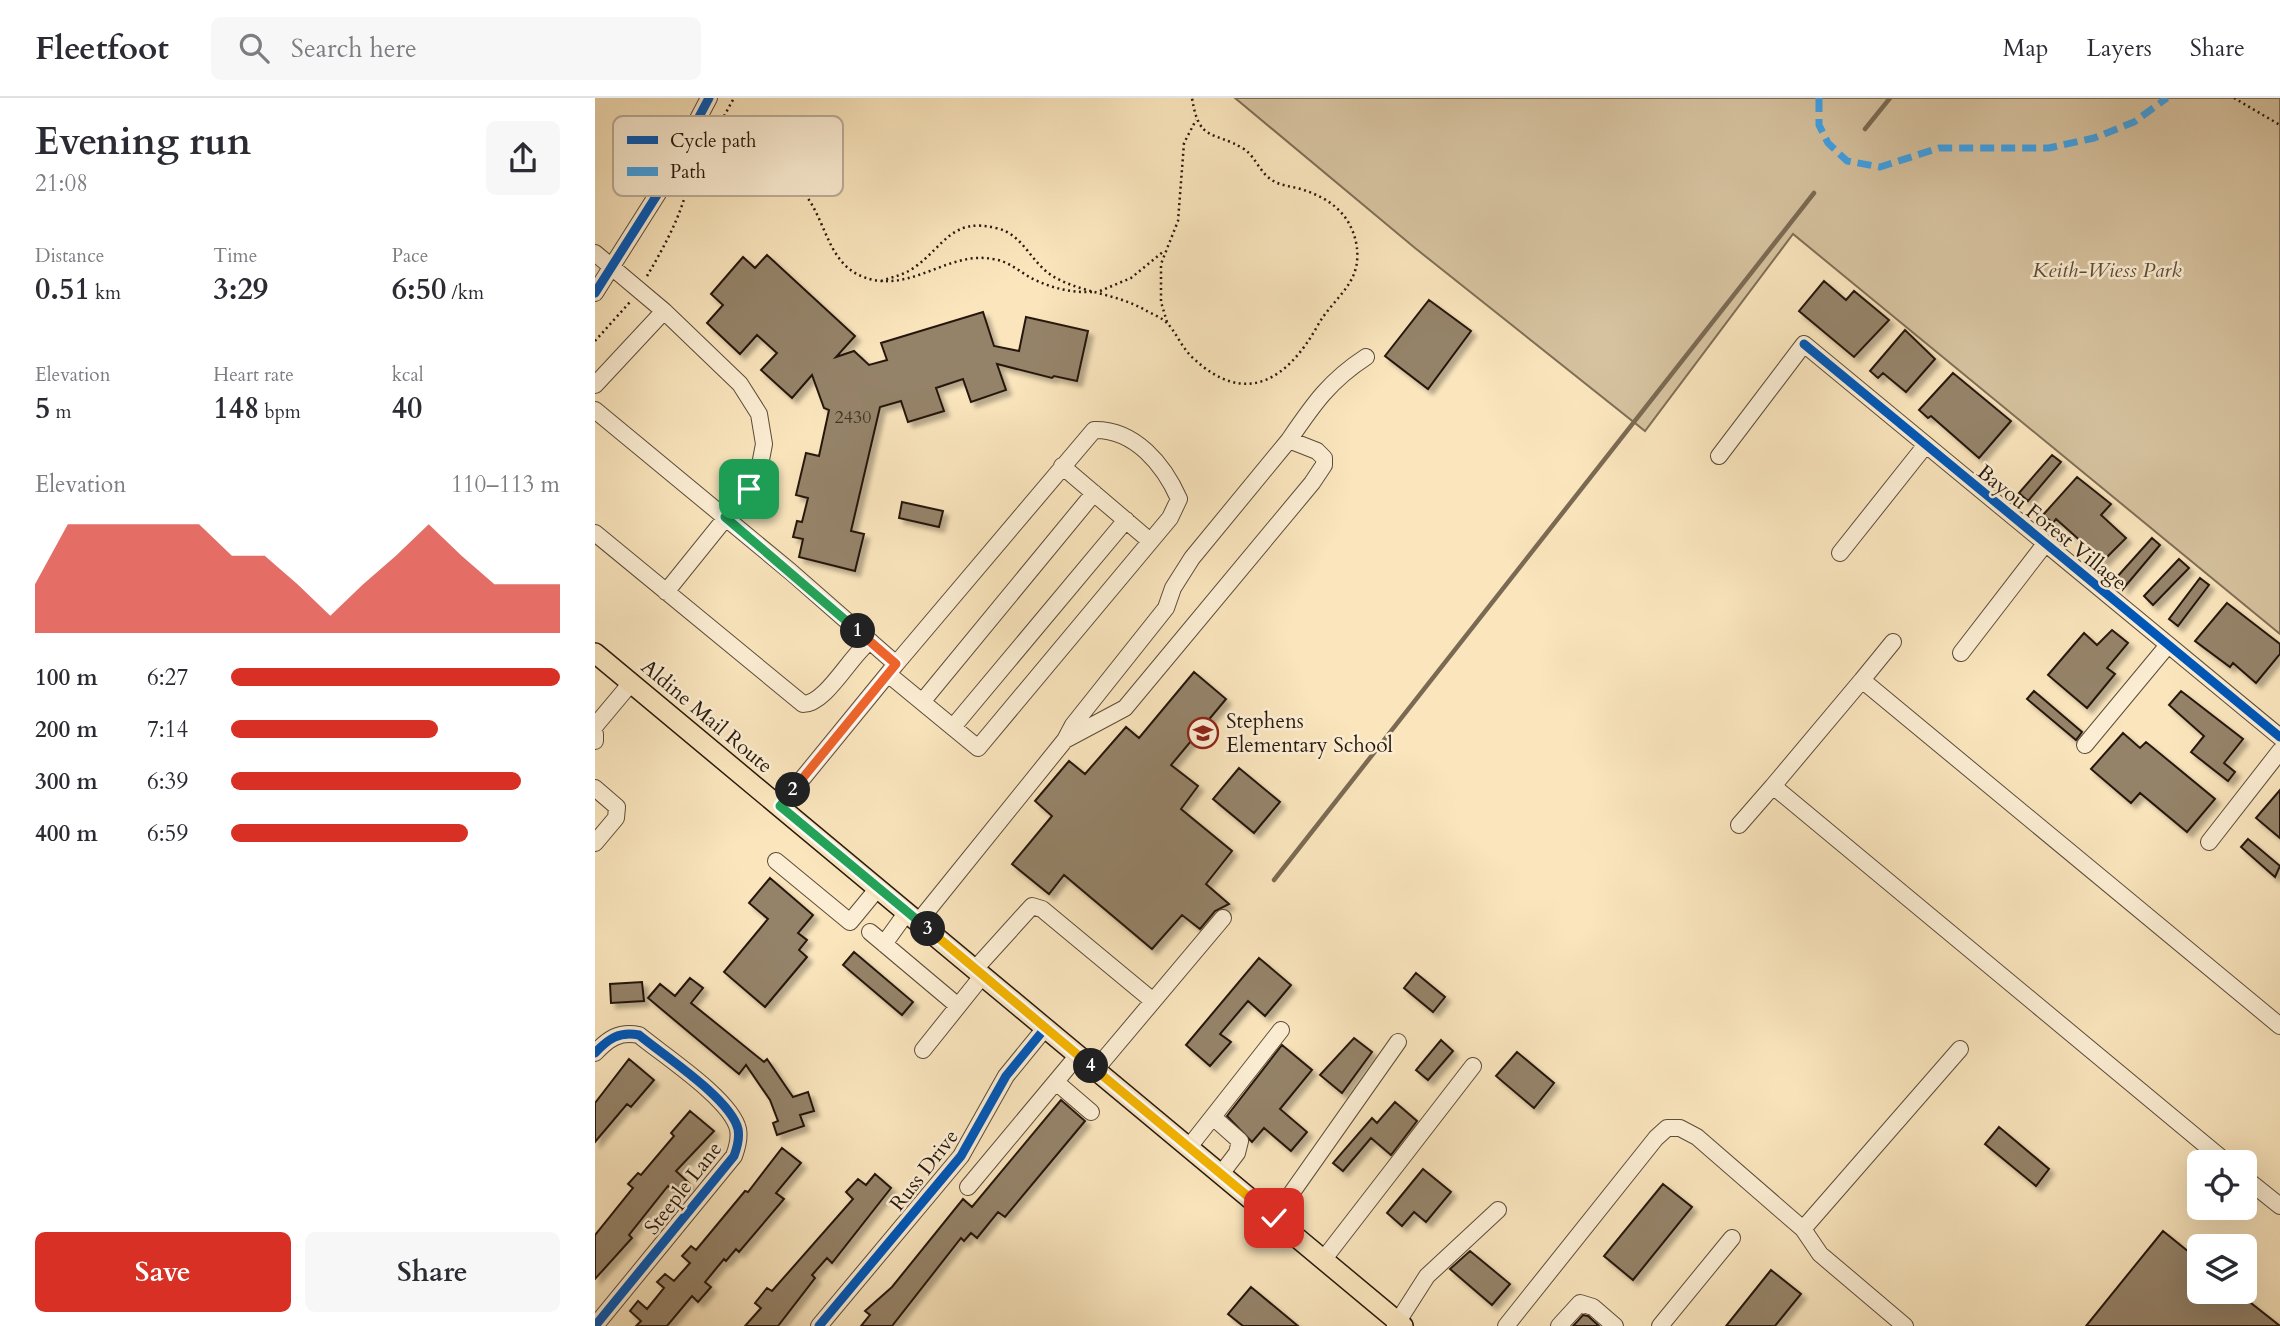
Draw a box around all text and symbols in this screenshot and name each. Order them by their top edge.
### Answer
search box [211,17,701,80]
text: Fleetfoot [35,26,169,71]
icon: search [235,29,273,67]
text: Search here [291,31,417,66]
text: Map [2003,32,2049,65]
text: Layers [2087,32,2152,65]
text: Share [2190,32,2245,65]
text: Evening run [35,116,251,168]
legend [613,116,843,196]
button: share [486,121,560,195]
text: Cycle path [670,128,757,154]
text: Path [670,159,706,185]
text: 21:08 [35,168,88,199]
text: Distance [35,243,104,269]
text: Time [213,243,257,269]
text: Pace [392,243,428,269]
park label: Keith-Wiess Park [2032,256,2182,285]
text: 0.51 [35,269,90,310]
text: 3:29 [213,269,268,310]
text: 6:50 [392,269,446,310]
text: km [90,280,121,306]
text: /km [446,280,484,306]
text: Elevation [35,362,110,388]
text: Heart rate [213,362,294,388]
text: kcal [392,362,424,388]
text: 5 [35,388,50,429]
text: 148 [213,388,259,429]
text: 40 [392,388,422,429]
text: m [50,399,72,425]
text: bpm [259,399,301,425]
house number: 2430 [835,405,871,430]
street label: Bayou Forest Village [1971,458,2133,597]
pin [719,459,779,519]
text: Elevation [35,469,126,500]
text: 110–113 m [451,469,560,500]
icon: arrive [730,470,768,508]
pin: 1 [841,614,875,648]
text: 1 [853,617,862,643]
street label: Aldine Mail Route [635,653,779,780]
text: 100 m [35,662,98,693]
text: 6:27 [147,662,188,693]
place label: Stephens Elementary School [1226,707,1393,760]
text: 200 m [35,714,98,745]
text: 7:14 [147,714,188,745]
school or university icon: Stephens Elementary School [1186,716,1220,750]
text: 300 m [35,766,98,797]
text: 6:39 [147,766,188,797]
pin: 2 [775,772,811,808]
text: 2 [788,776,797,802]
text: 400 m [35,818,98,849]
text: 6:59 [147,818,188,849]
pin: 3 [911,912,945,946]
text: 3 [923,915,932,941]
pin: 4 [1073,1048,1109,1084]
text: 4 [1086,1052,1095,1078]
street label: Russ Drive [883,1123,966,1217]
street label: Steeple Lane [638,1136,729,1241]
map controls [2187,1150,2257,1304]
button: locate [2187,1150,2257,1220]
pin [1244,1188,1304,1248]
icon: check [1255,1199,1293,1237]
button: Save [35,1232,291,1312]
button: Share [305,1232,560,1312]
button: layers [2187,1234,2257,1304]

